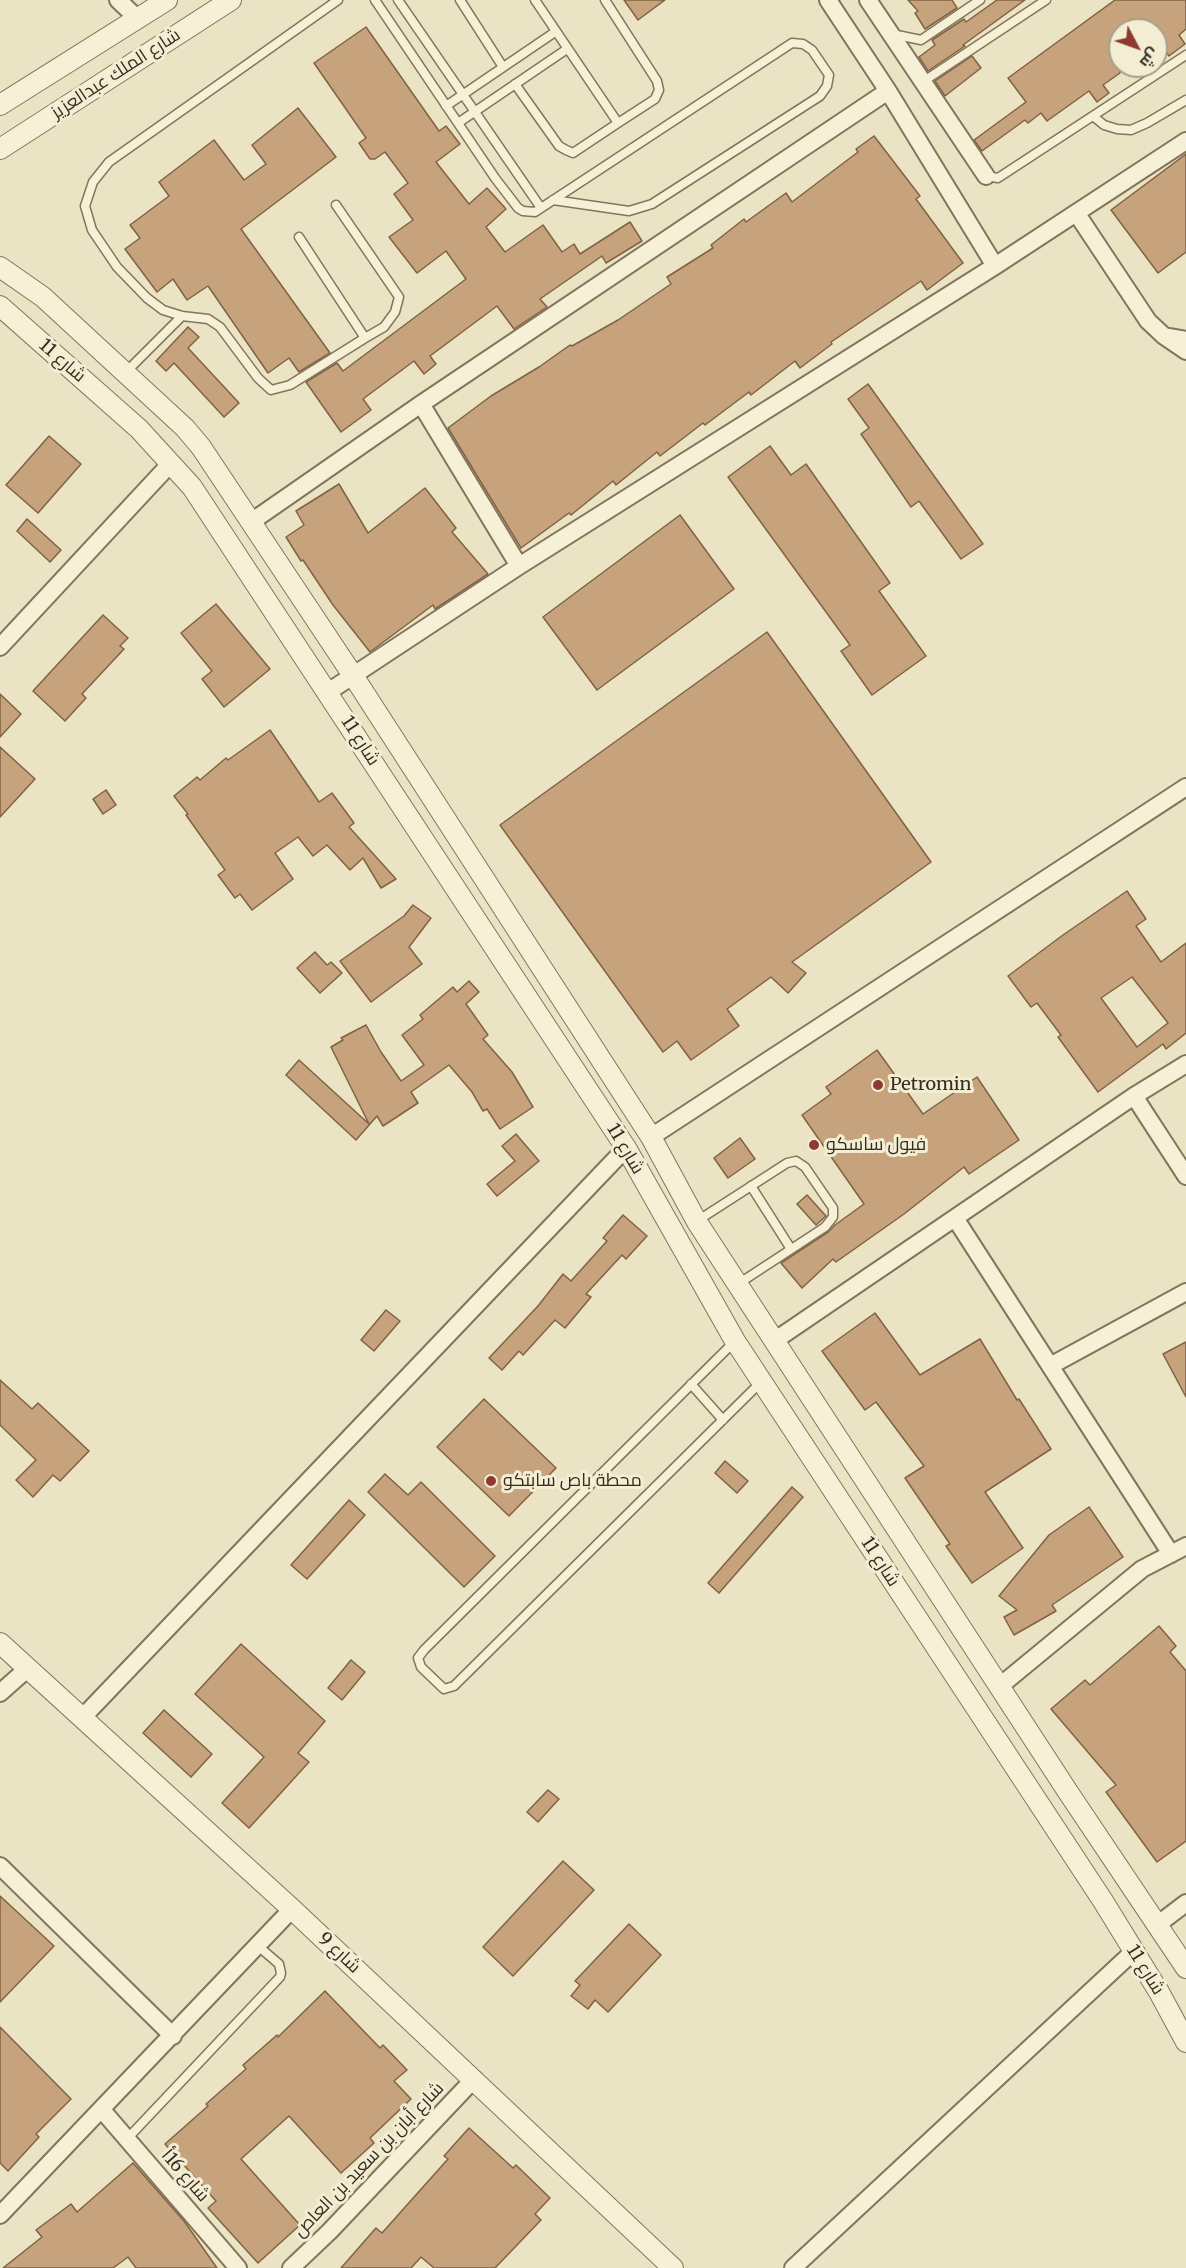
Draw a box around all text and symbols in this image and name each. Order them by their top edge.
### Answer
north arrow [1108,18,1168,78]
street label: شارع الملك عبدالعزيز [47,24,185,124]
text: ش [1136,44,1164,73]
street label: شارع 11 [34,335,90,387]
street label: شارع 11 [336,712,384,770]
place label: Petromin [890,1074,972,1096]
marker: Petromin [871,1078,885,1092]
street label: شارع 11 [602,1120,648,1178]
place label: فيول ساسكو [826,1134,926,1156]
marker: فيول ساسكو [807,1138,821,1152]
place label: محطة باص سابتكو [503,1470,642,1492]
marker: محطة باص سابتكو [484,1474,498,1488]
street label: شارع 11 [856,1533,904,1591]
street label: شارع 9 [313,1928,365,1978]
street label: شارع 11 [1121,1941,1169,1999]
street label: شارع أبان بن سعيد بن العاص [289,2078,449,2242]
street label: شارع 16أ [156,2145,214,2207]

